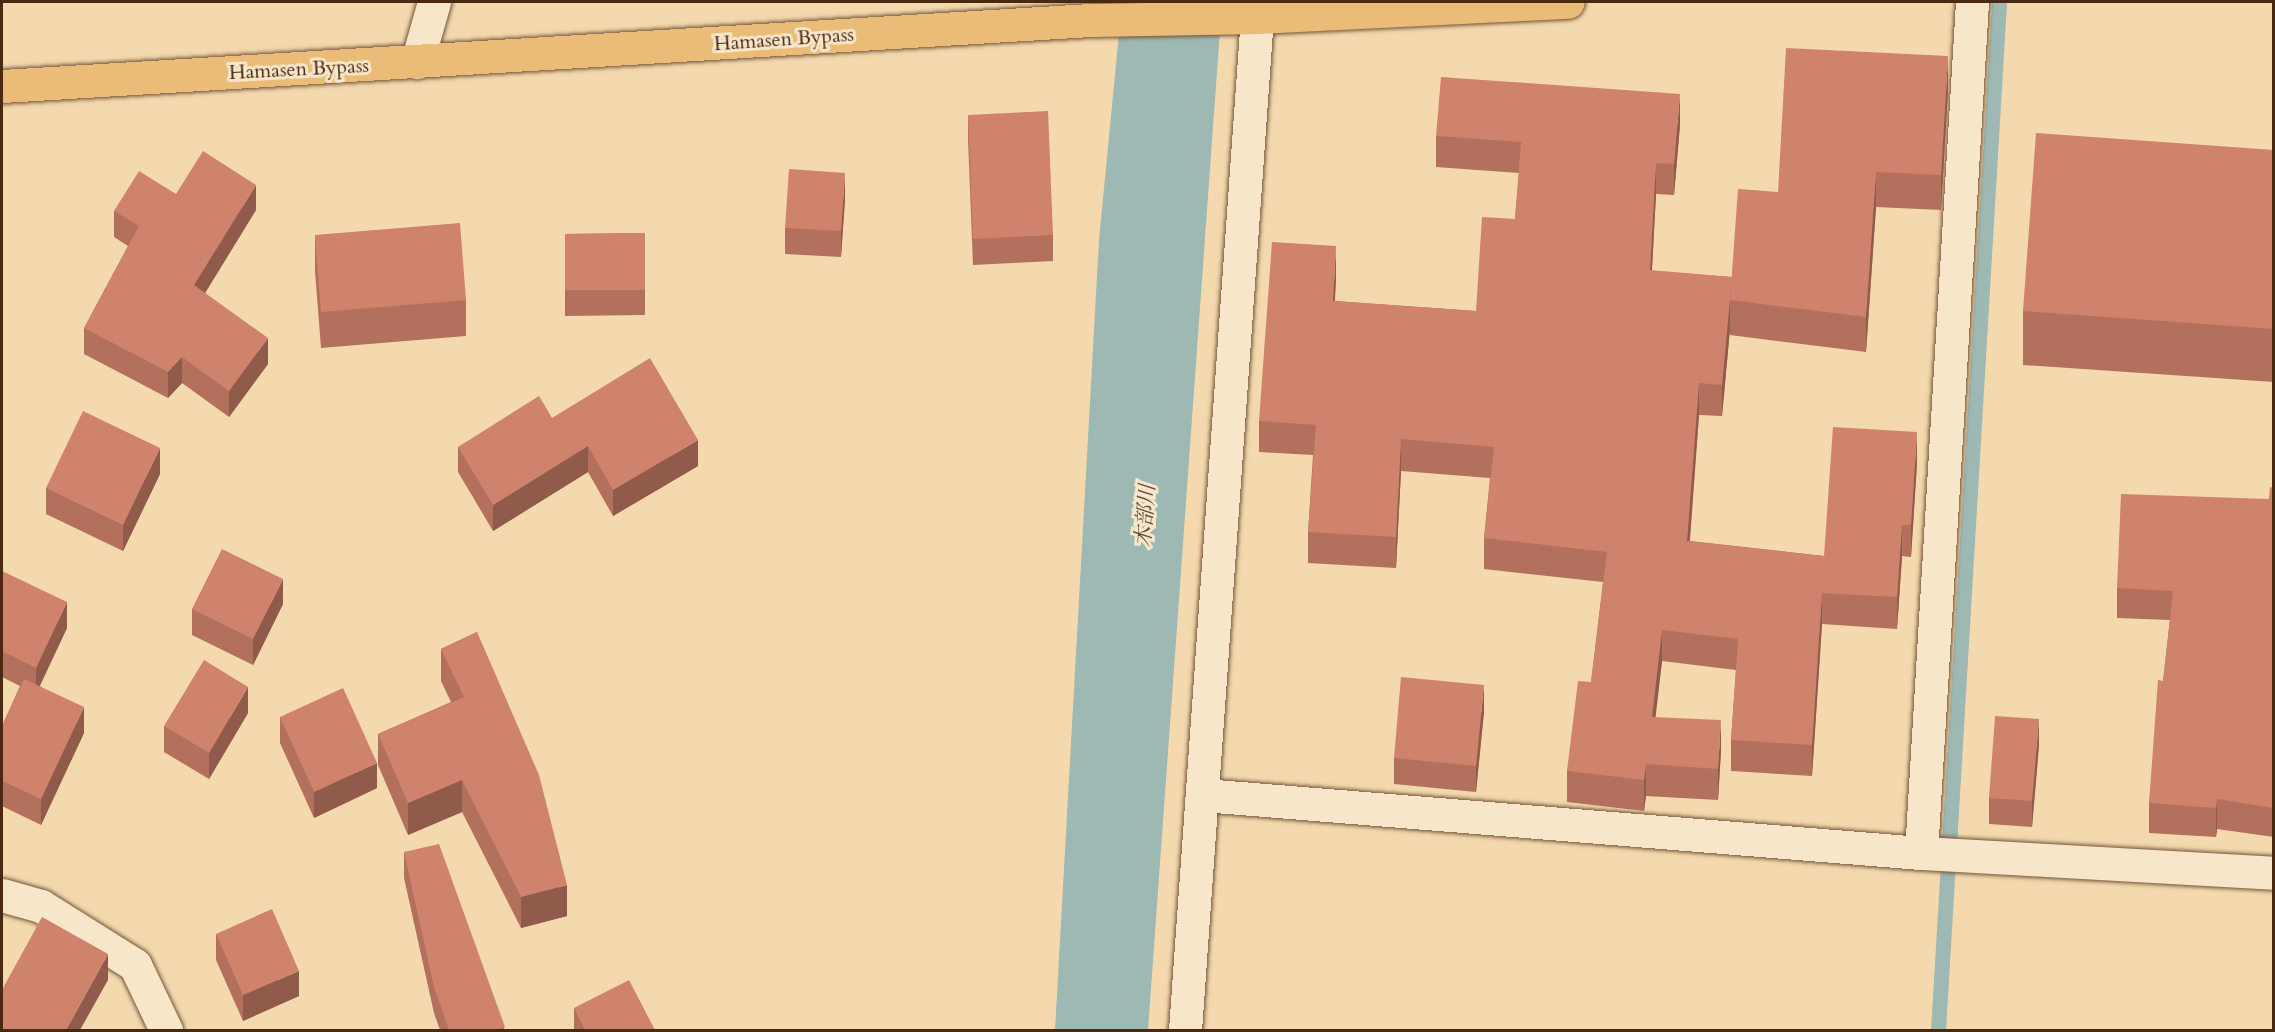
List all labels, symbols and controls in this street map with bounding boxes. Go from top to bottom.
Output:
street label: Hamasen Bypass [713,22,855,56]
street label: Hamasen Bypass [228,53,370,85]
water label: 木部川 [1131,484,1161,548]

